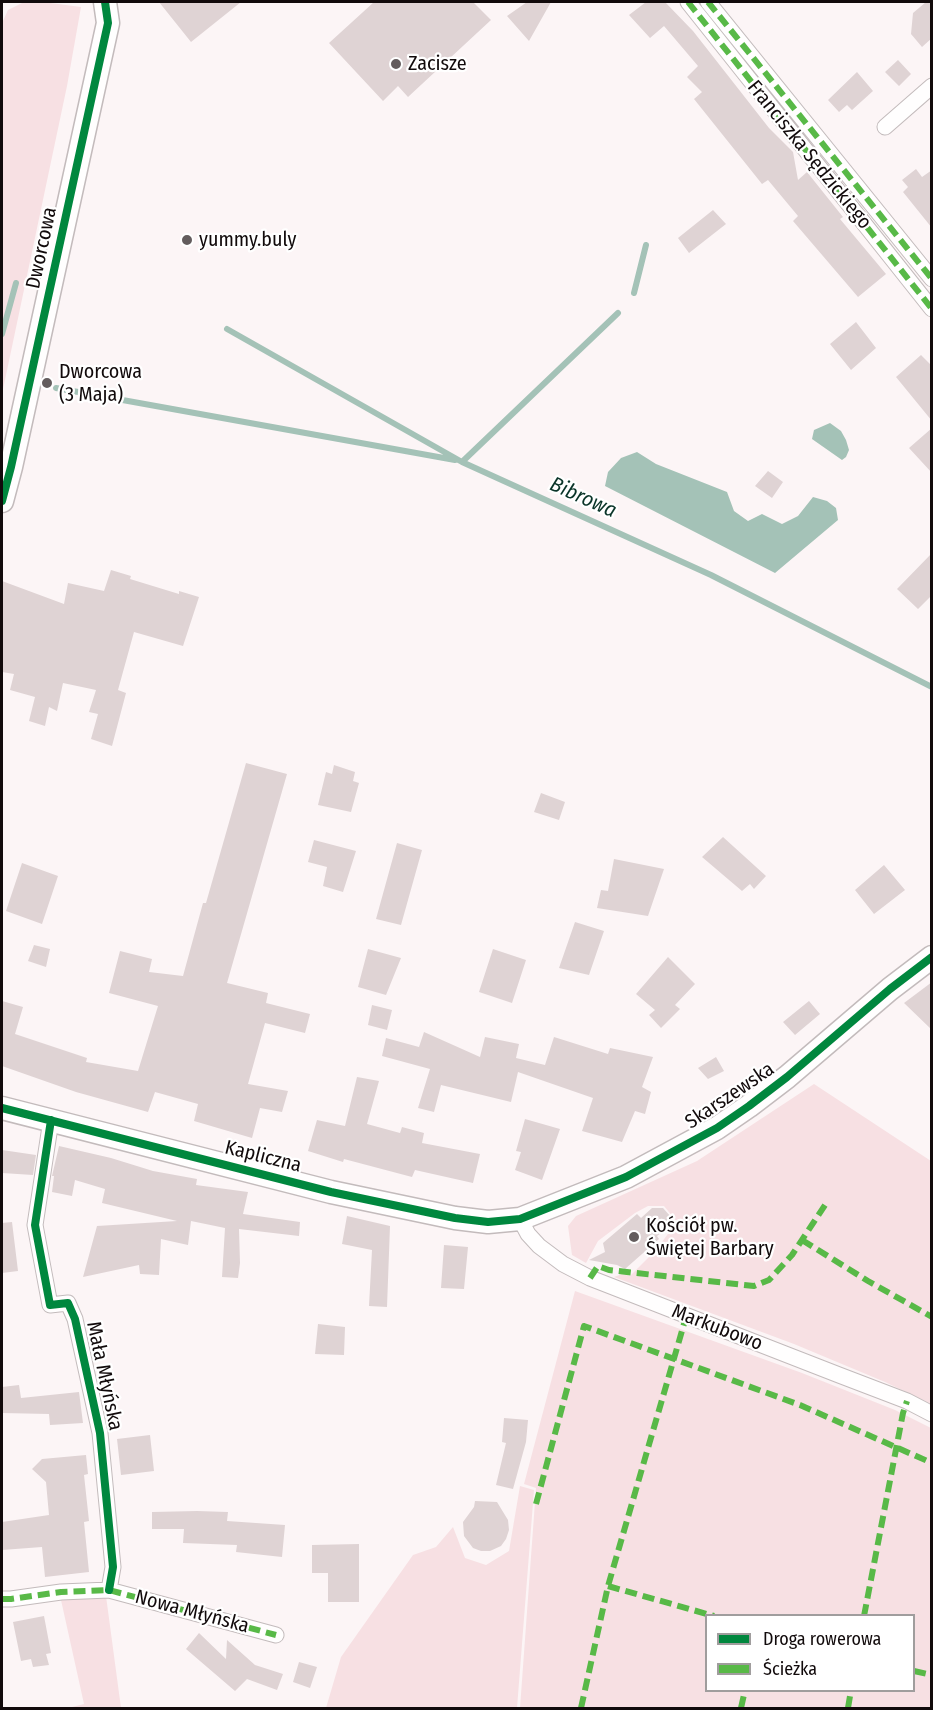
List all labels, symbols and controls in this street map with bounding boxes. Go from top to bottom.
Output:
place label: Zacisze [408,52,467,76]
marker: Zacisze [389,57,403,71]
street label: Franciszka Sędzickiego [742,76,876,234]
street label: Dworcowa [22,205,62,291]
place label: yummy.buly [199,228,296,252]
marker: yummy.buly [180,233,194,247]
place label: Dworcowa (3 Maja) [59,360,142,407]
marker: Dworcowa (3 Maja) [40,376,54,390]
water label: Bibrowa [546,472,620,524]
street label: Skarszewska [681,1058,779,1134]
street label: Kapliczna [222,1136,304,1178]
place label: Kościół pw. Świętej Barbary [646,1214,774,1261]
marker: Kościół pw. Świętej Barbary [627,1230,641,1244]
street label: Markubowo [668,1300,766,1356]
street label: Mała Młyńska [81,1319,127,1433]
street label: Nowa Młyńska [132,1585,252,1639]
legend [705,1614,915,1692]
text: Droga rowerowa [763,1628,881,1650]
text: Ścieżka [763,1658,817,1680]

